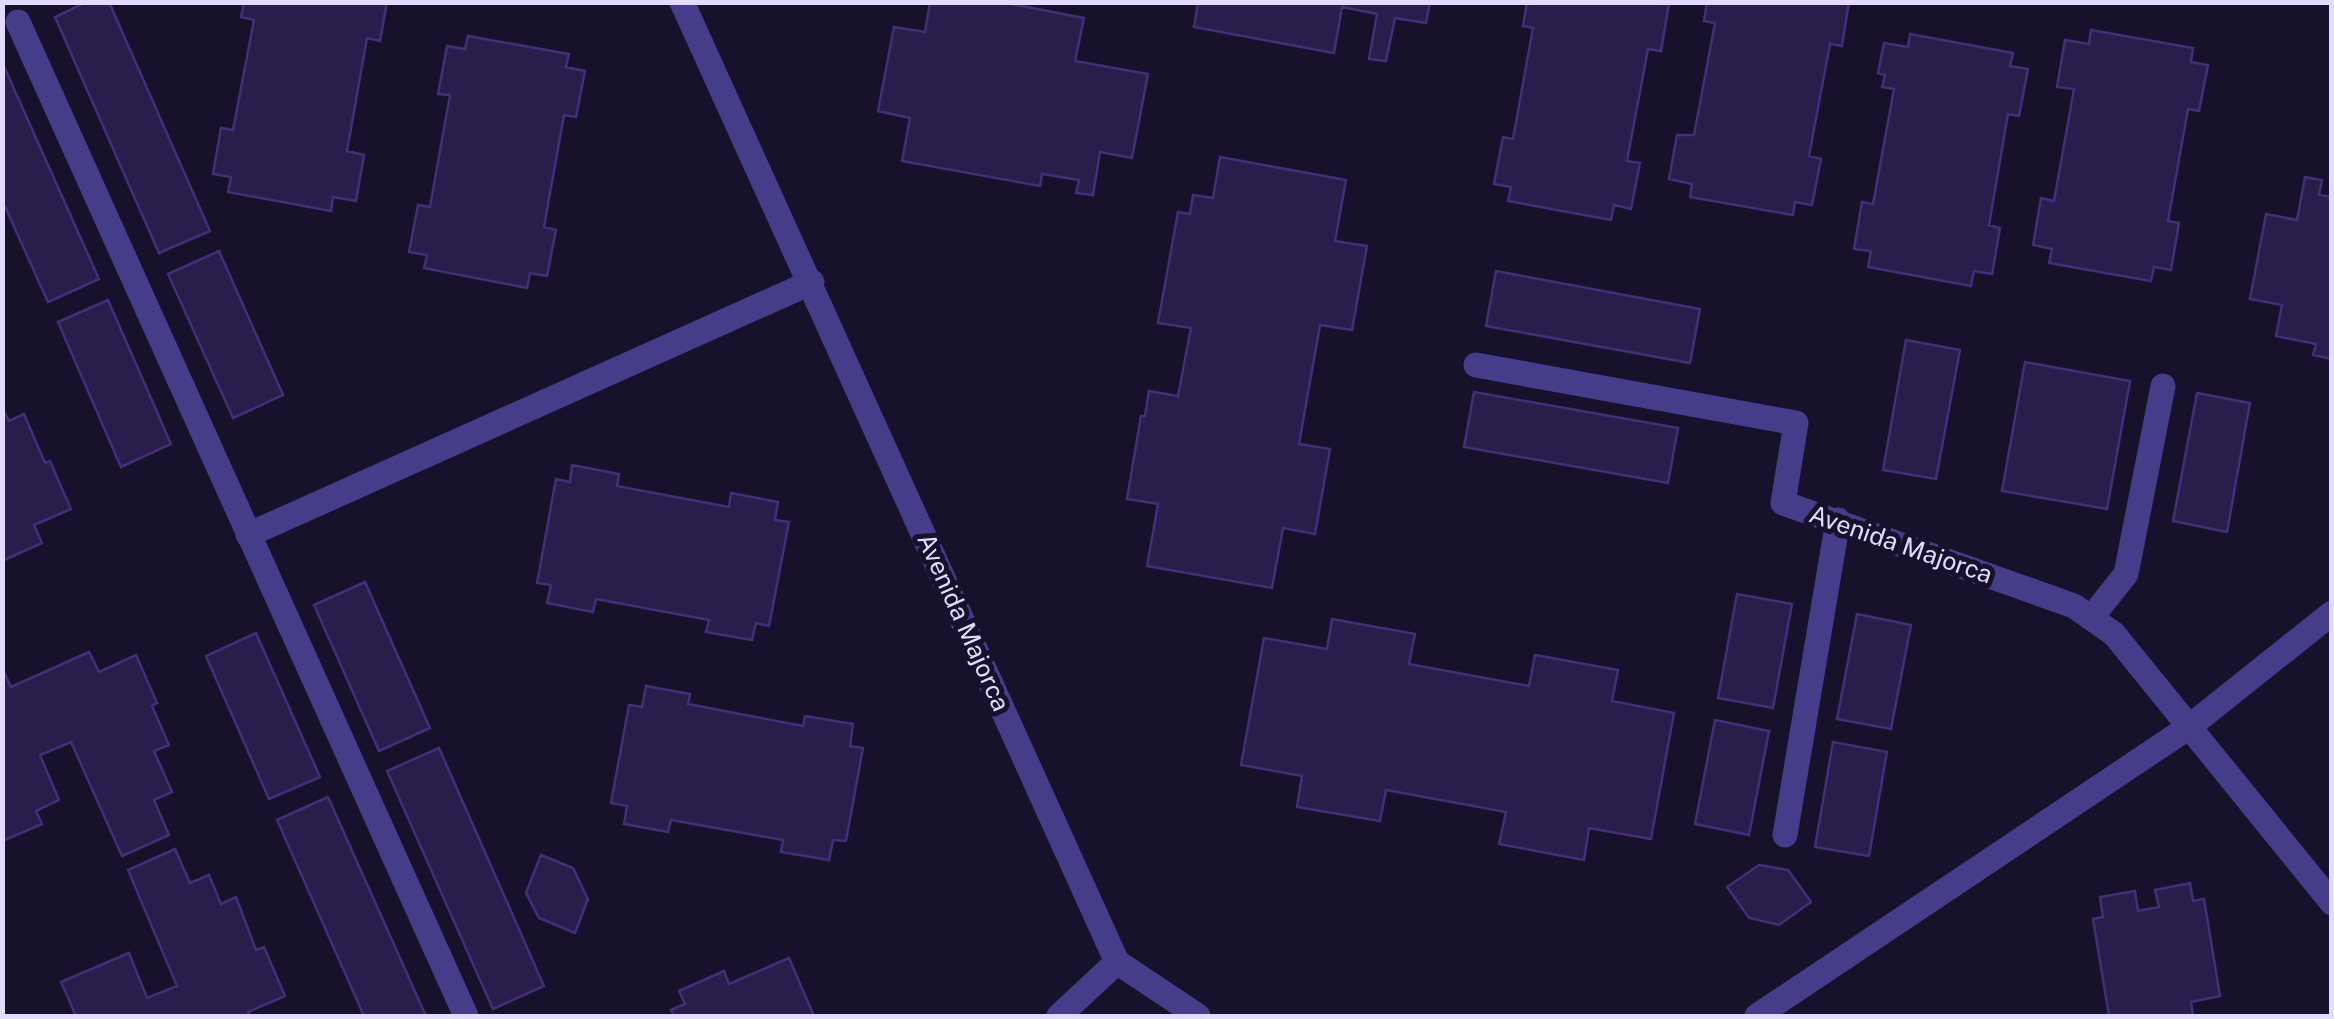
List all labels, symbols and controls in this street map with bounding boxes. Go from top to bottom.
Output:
street label: Avenida Majorca [1806,499,1996,589]
street label: Avenida Majorca [911,528,1017,716]

